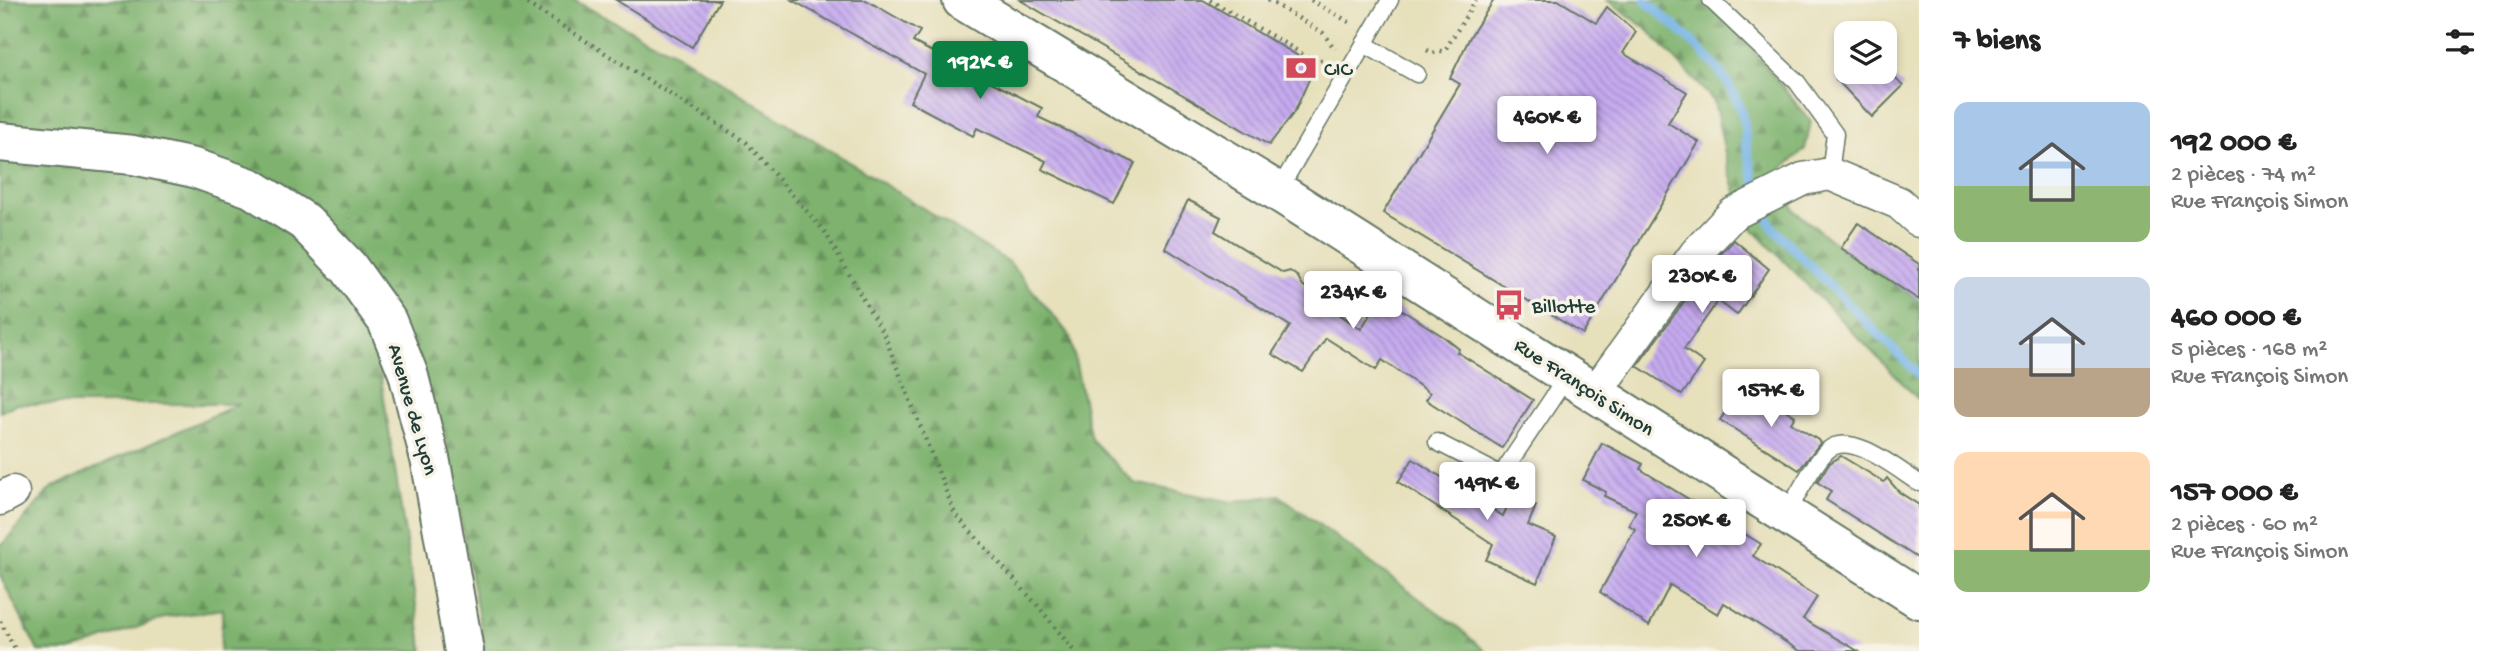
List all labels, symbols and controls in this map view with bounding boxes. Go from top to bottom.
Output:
map controls [1834,21,1897,84]
button: layers [1834,21,1897,84]
icon: filters [2441,23,2479,61]
text: 7 biens [1954,25,2040,60]
pin: 192K € [923,42,1037,101]
text: 192K € [948,50,1012,77]
bank icon: CIC [1284,51,1318,85]
place label: CIC [1324,59,1353,84]
pin: 460K € [1490,96,1604,156]
text: 460K € [1513,105,1581,132]
text: 192 000 € [2171,127,2296,162]
icon: home [2010,130,2094,214]
text: 2 pièces · 74 m² [2171,162,2316,189]
text: Rue François Simon [2171,189,2348,216]
pin: 230K € [1645,256,1759,315]
text: 230K € [1668,264,1736,291]
pin: 234K € [1296,272,1410,331]
text: 234K € [1320,280,1386,307]
bus stop icon: Billotte [1492,288,1526,322]
place label: Billotte [1531,296,1597,321]
text: 460 000 € [2171,302,2301,337]
icon: home [2010,305,2094,389]
street label: Rue François Simon [1508,334,1658,444]
text: 5 pièces · 168 m² [2171,337,2327,364]
street label: Avenue de Lyon [380,342,441,478]
text: Rue François Simon [2171,364,2348,391]
pin: 157K € [1714,370,1828,429]
text: 157K € [1738,378,1804,405]
pin: 149K € [1430,462,1544,522]
text: 149K € [1455,471,1519,498]
text: 157 000 € [2171,477,2298,512]
icon: home [2010,480,2094,564]
pin: 250K € [1639,500,1753,559]
text: 250K € [1662,508,1730,535]
text: 2 pièces · 60 m² [2171,512,2318,539]
text: Rue François Simon [2171,539,2348,566]

